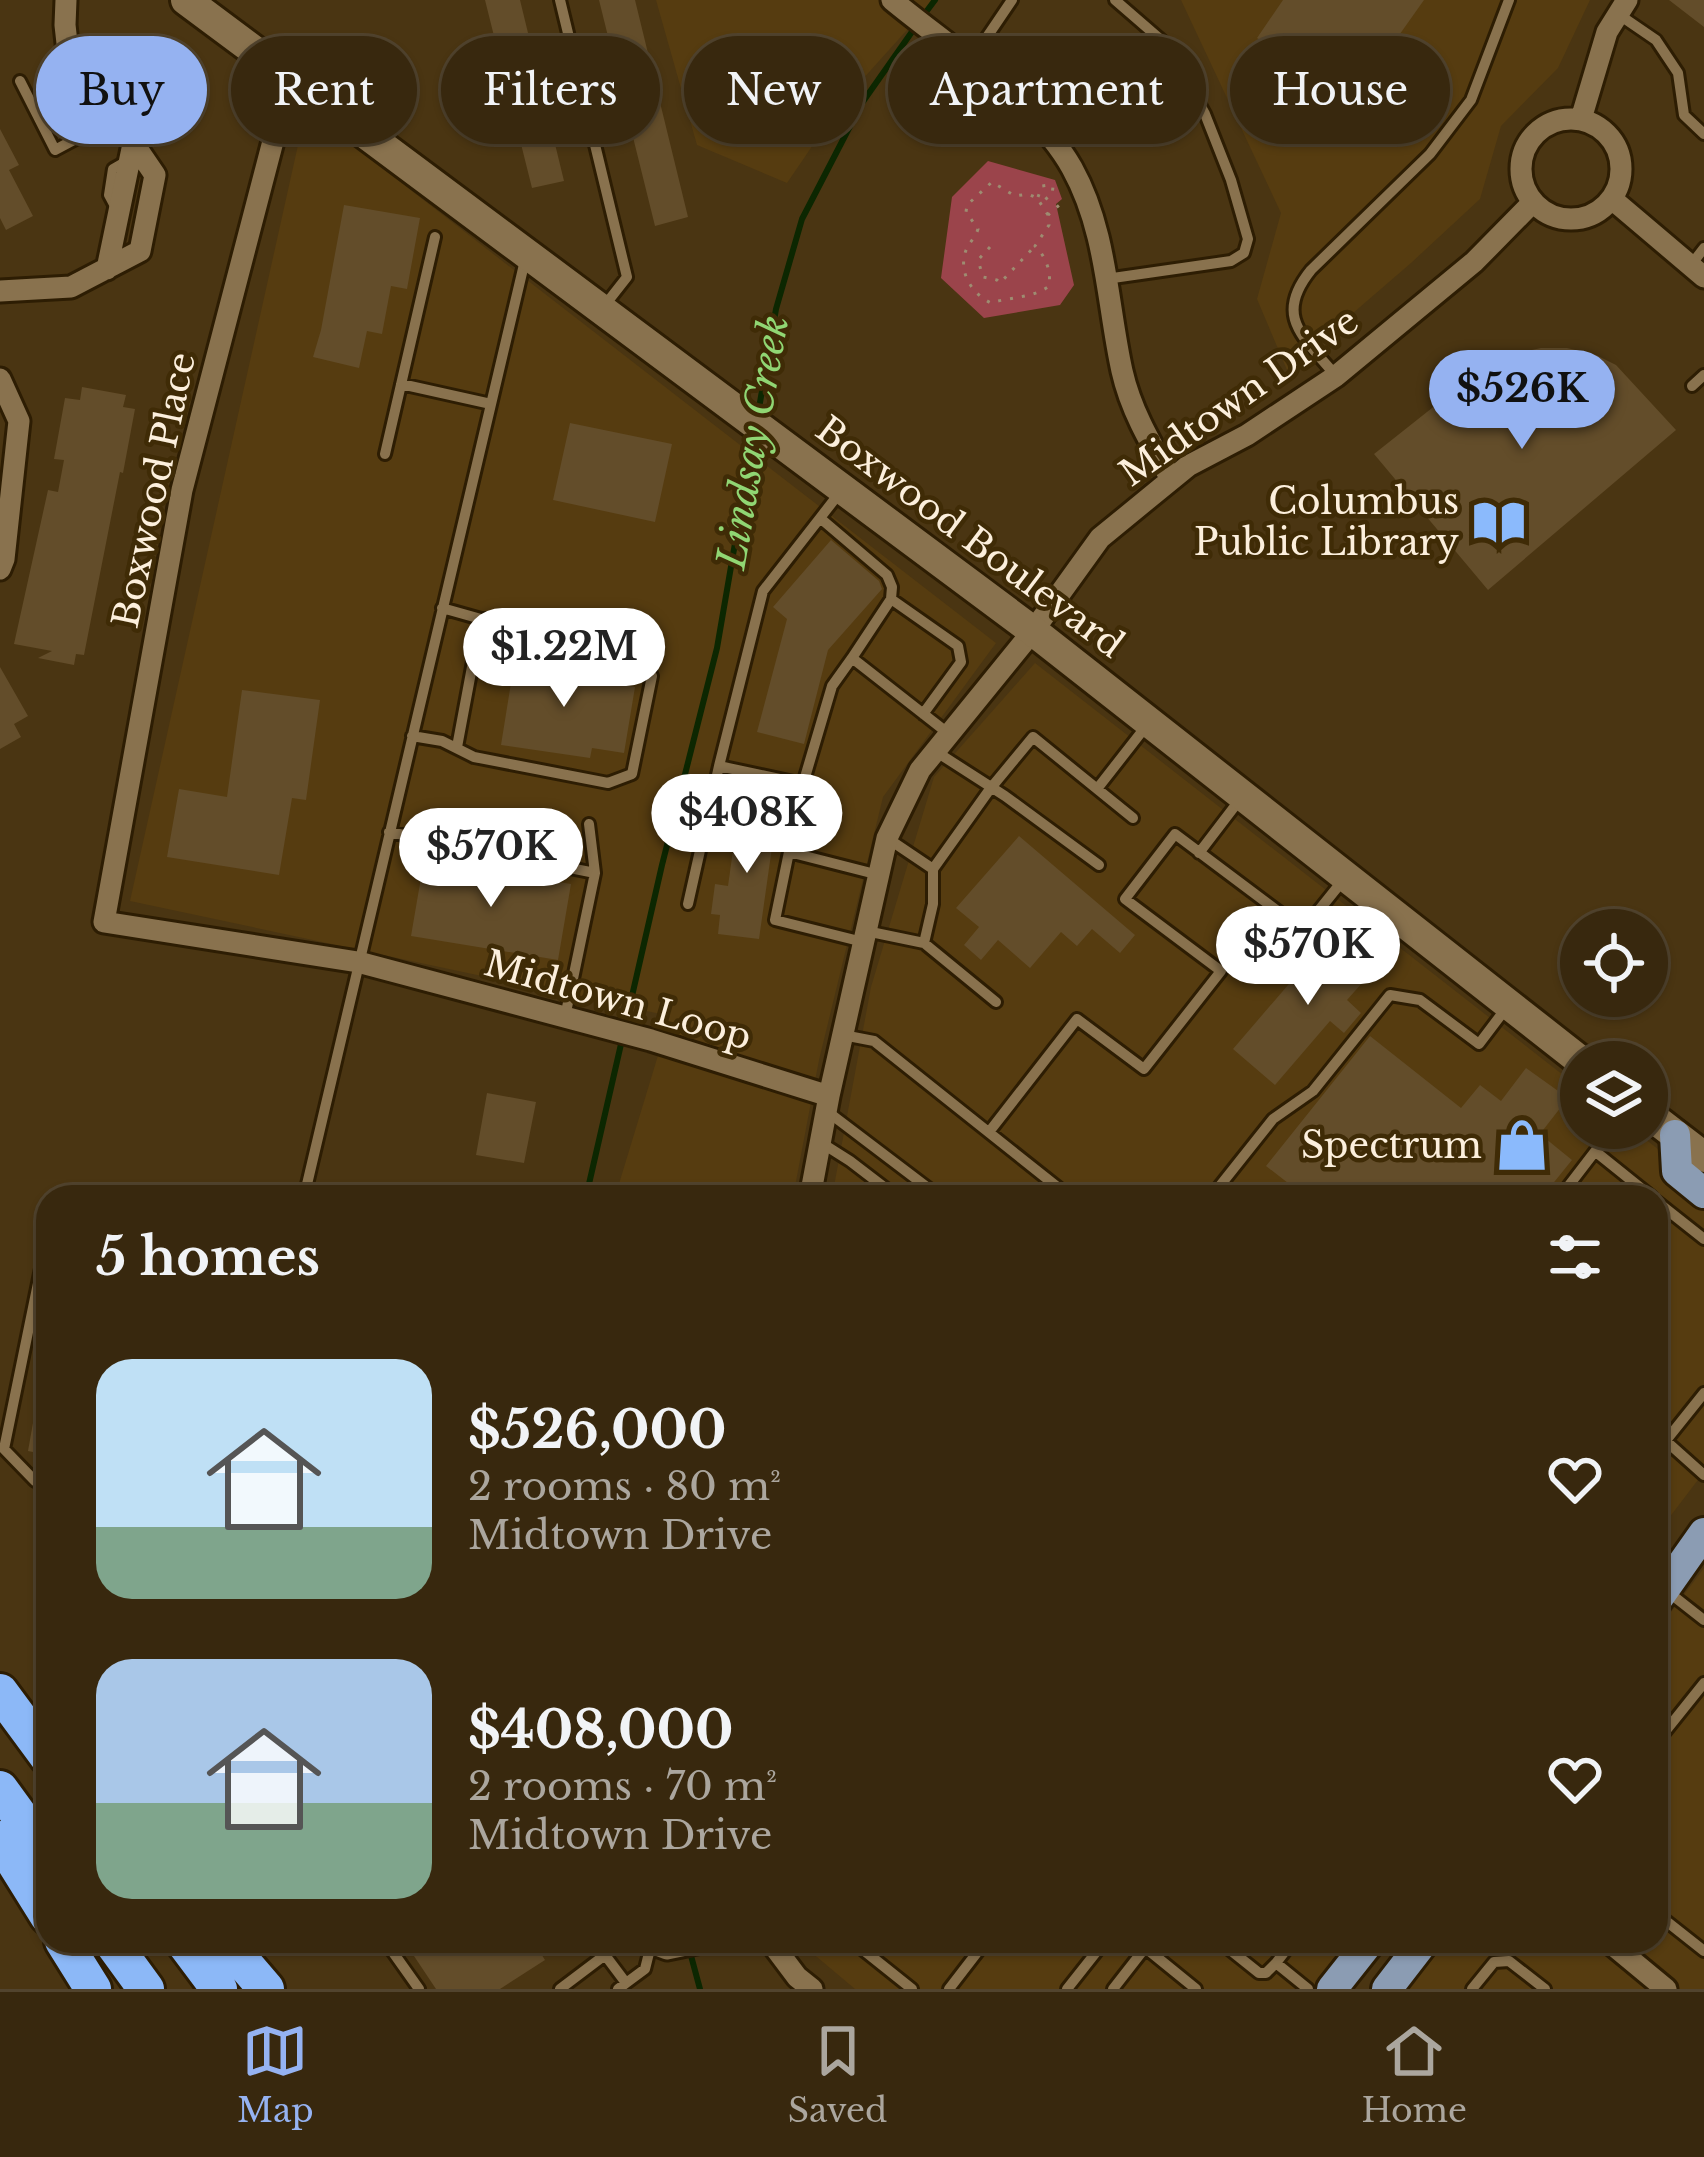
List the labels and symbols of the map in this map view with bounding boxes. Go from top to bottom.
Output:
street label: Midtown Drive [1111,298,1367,496]
water label: Lindsay Creek [706,311,799,574]
street label: Boxwood Place [103,348,205,632]
pin: $526K [1438,350,1606,452]
street label: Boxwood Boulevard [807,407,1133,667]
place label: Columbus Public Library [1194,479,1459,565]
library icon: Columbus Public Library [1470,493,1528,551]
pin: $1.22M [466,608,662,710]
pin: $408K [663,774,831,876]
pin: $570K [407,808,575,910]
pin: $570K [1224,906,1392,1008]
street label: Midtown Loop [479,940,757,1060]
shop icon: Spectrum [1493,1116,1551,1174]
place label: Spectrum [1301,1123,1482,1168]

